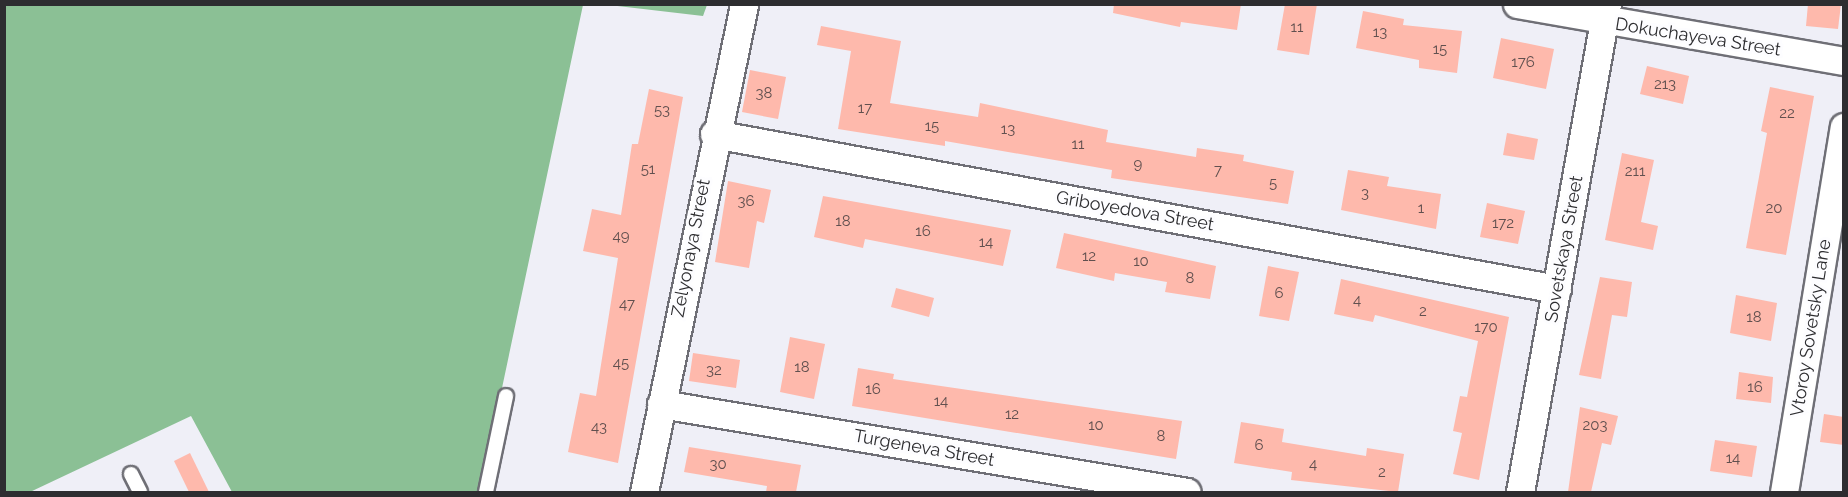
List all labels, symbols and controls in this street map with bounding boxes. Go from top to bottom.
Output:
street label: Dokuchayeva Street [1614,13,1782,61]
house number: 11 [1291,19,1303,37]
house number: 13 [1373,24,1387,42]
house number: 15 [1433,41,1447,59]
house number: 176 [1511,54,1535,72]
house number: 213 [1654,76,1676,94]
house number: 38 [756,85,772,103]
house number: 17 [858,100,872,118]
house number: 53 [654,102,670,120]
house number: 22 [1779,105,1795,123]
house number: 15 [925,118,939,136]
house number: 13 [1001,121,1015,139]
house number: 11 [1072,136,1084,154]
house number: 9 [1134,156,1142,174]
house number: 51 [641,161,655,179]
house number: 7 [1214,162,1222,180]
house number: 211 [1625,163,1645,181]
street label: Sovetskaya Street [1540,174,1588,324]
house number: 5 [1269,175,1277,193]
street label: Zelyonaya Street [667,177,715,319]
house number: 3 [1361,185,1369,203]
street label: Griboyedova Street [1054,186,1216,236]
house number: 36 [737,193,755,211]
house number: 1 [1418,200,1424,218]
house number: 20 [1766,200,1782,218]
house number: 18 [835,213,851,231]
house number: 172 [1492,215,1514,233]
house number: 16 [915,223,931,241]
house number: 49 [613,228,629,246]
house number: 14 [979,234,993,252]
street label: Vtoroy Sovetsky Lane [1786,237,1836,419]
house number: 12 [1082,248,1096,266]
house number: 10 [1133,253,1149,271]
house number: 8 [1186,270,1194,288]
house number: 6 [1274,285,1284,303]
house number: 4 [1353,292,1361,310]
house number: 47 [619,296,635,314]
house number: 2 [1419,303,1427,321]
house number: 18 [1746,309,1762,327]
house number: 170 [1474,319,1498,337]
house number: 45 [613,355,629,373]
house number: 18 [794,359,810,377]
house number: 32 [706,362,722,380]
house number: 16 [1747,379,1763,397]
house number: 16 [865,381,881,399]
house number: 14 [934,393,948,411]
house number: 12 [1005,406,1019,424]
house number: 10 [1088,417,1104,435]
house number: 203 [1582,417,1608,435]
house number: 43 [591,419,607,437]
street label: Turgeneva Street [852,425,996,471]
house number: 8 [1157,428,1165,446]
house number: 6 [1254,437,1264,455]
house number: 14 [1726,450,1740,468]
house number: 30 [709,456,727,474]
house number: 4 [1309,456,1317,474]
house number: 2 [1378,464,1386,482]

